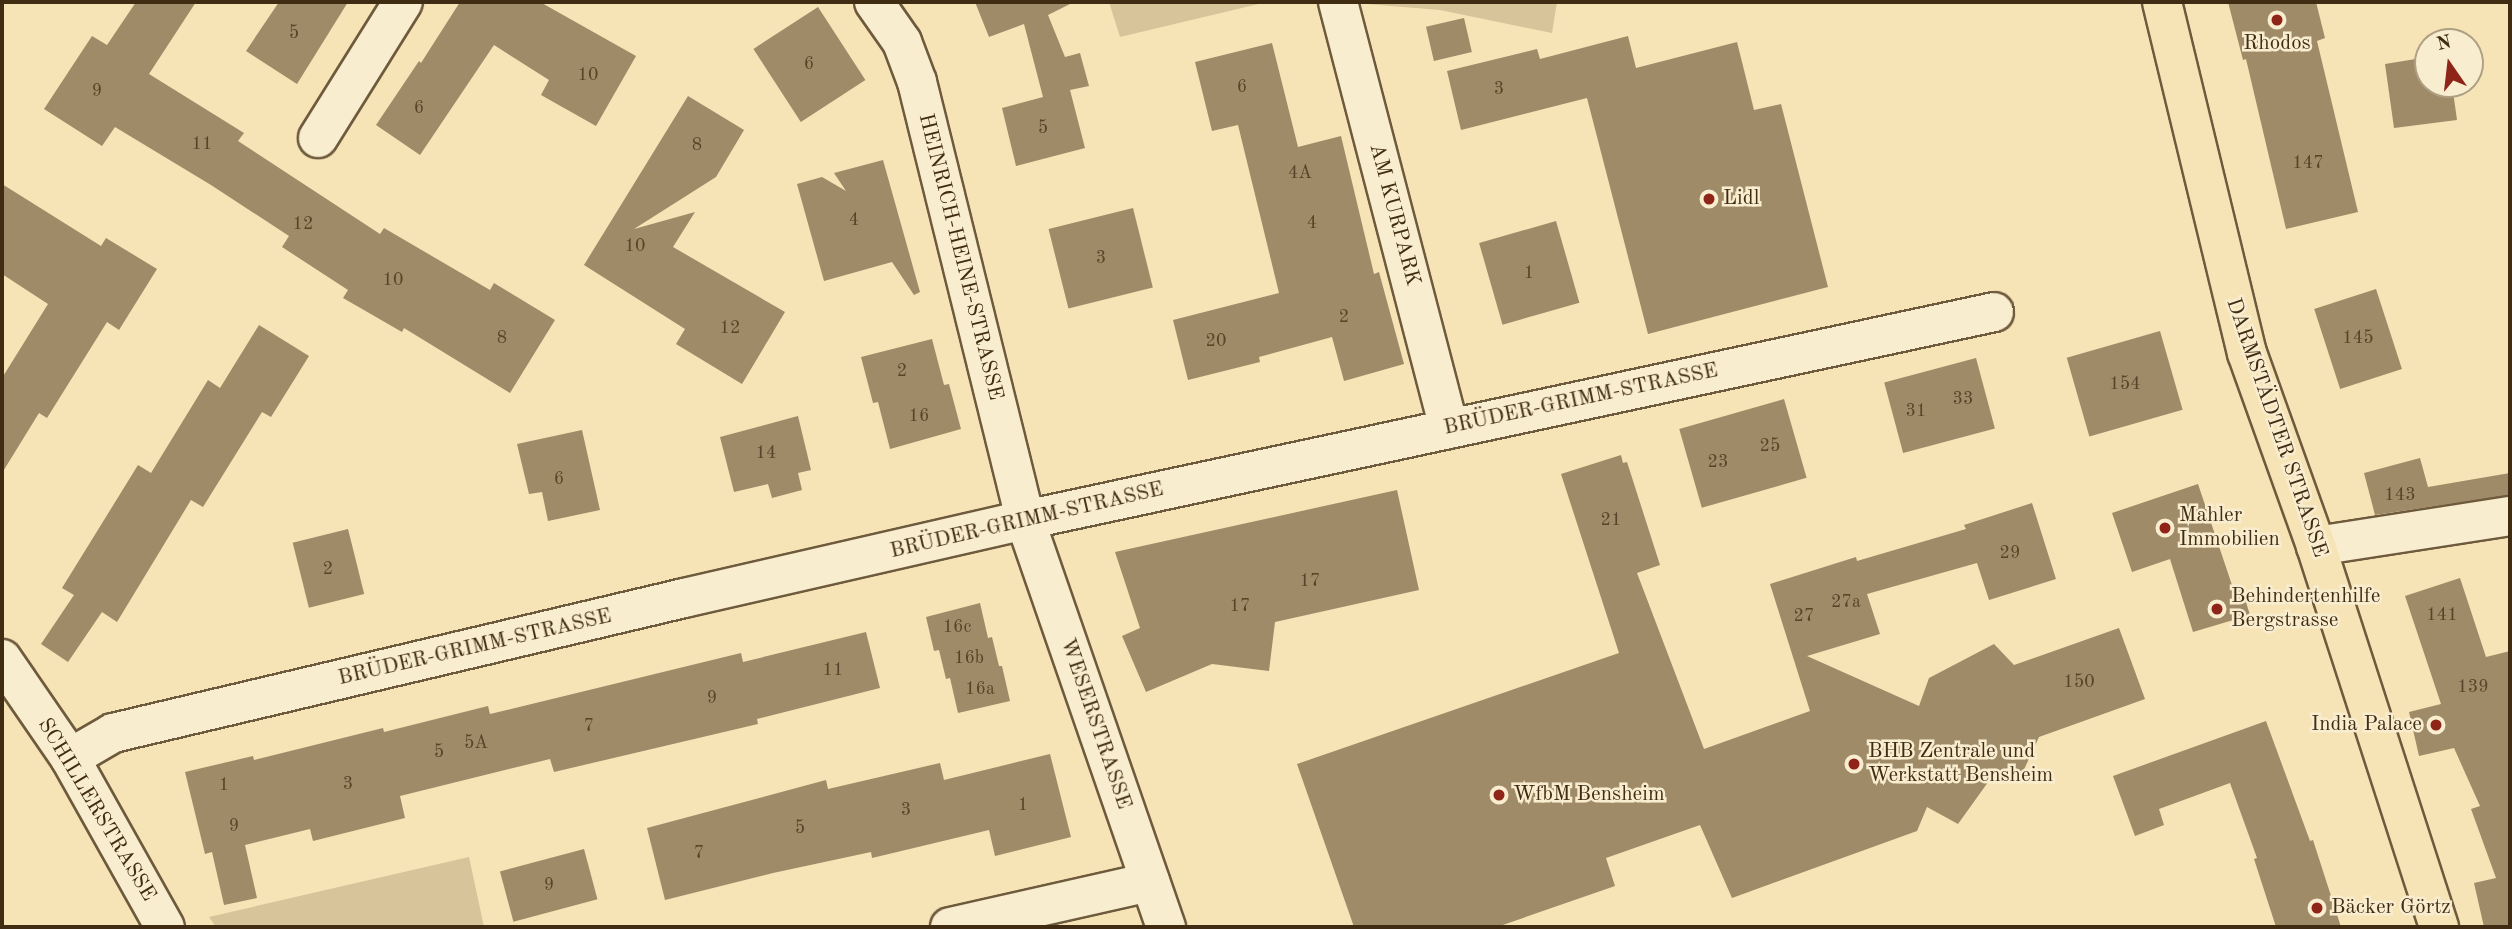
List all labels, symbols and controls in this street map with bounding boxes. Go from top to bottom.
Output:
marker: Rhodos [2269,12,2285,28]
house number: 5 [289,22,299,44]
north arrow [2414,28,2484,98]
place label: Rhodos [2243,31,2311,57]
text: N [2435,33,2454,55]
house number: 6 [804,53,814,75]
house number: 10 [578,64,598,86]
house number: 6 [1237,76,1247,98]
house number: 3 [1494,78,1504,100]
house number: 9 [92,80,102,102]
house number: 6 [414,97,424,119]
street label: HEINRICH-HEINE-STRASSE [912,111,1008,403]
house number: 5 [1038,117,1048,139]
house number: 11 [192,133,212,155]
house number: 8 [692,134,702,156]
street label: AM KURPARK [1363,141,1425,289]
house number: 147 [2292,152,2324,174]
house number: 4A [1288,162,1312,184]
place label: Lidl [1723,186,1759,212]
marker: Lidl [1701,191,1717,207]
house number: 4 [849,209,859,231]
house number: 4 [1307,212,1317,234]
house number: 12 [293,213,313,235]
house number: 10 [625,235,645,257]
house number: 3 [1096,247,1106,269]
house number: 1 [1524,262,1534,284]
house number: 10 [383,269,403,291]
street label: DARMSTÄDTER STRASSE [2220,295,2332,561]
house number: 2 [1339,306,1349,328]
house number: 12 [720,317,740,339]
house number: 8 [497,327,507,349]
house number: 145 [2342,327,2374,349]
house number: 20 [1206,330,1226,352]
street label: BRÜDER-GRIMM-STRASSE [1442,359,1720,441]
house number: 2 [897,360,907,382]
house number: 154 [2109,373,2141,395]
house number: 33 [1953,388,1973,410]
house number: 31 [1906,400,1926,422]
house number: 16 [909,405,929,427]
house number: 25 [1760,435,1780,457]
house number: 14 [756,442,776,464]
house number: 23 [1708,451,1728,473]
house number: 6 [554,468,564,490]
street label: BRÜDER-GRIMM-STRASSE [888,477,1166,565]
house number: 143 [2384,484,2416,506]
place label: Mahler Immobilien [2179,503,2280,553]
house number: 21 [1601,509,1621,531]
marker: Mahler Immobilien [2157,520,2173,536]
house number: 29 [2000,542,2020,564]
house number: 2 [323,558,333,580]
house number: 17 [1300,570,1320,592]
place label: Behindertenhilfe Bergstrasse [2231,584,2381,634]
house number: 27a [1831,591,1861,613]
house number: 17 [1230,595,1250,617]
marker: Behindertenhilfe Bergstrasse [2209,601,2225,617]
street label: BRÜDER-GRIMM-STRASSE [336,604,614,692]
house number: 141 [2426,604,2458,626]
house number: 27 [1794,605,1814,627]
house number: 16c [943,616,971,638]
street label: WESERSTRASSE [1054,635,1136,813]
house number: 16b [954,647,984,669]
house number: 11 [823,659,843,681]
house number: 150 [2063,671,2095,693]
house number: 139 [2457,676,2489,698]
house number: 16a [965,678,995,700]
house number: 9 [707,687,717,709]
place label: India Palace [2311,712,2422,738]
street label: SCHILLERSTRASSE [31,714,161,906]
house number: 7 [584,715,594,737]
marker: India Palace [2428,717,2444,733]
house number: 5A [464,732,488,754]
place label: BHB Zentrale und Werkstatt Bensheim [1868,739,2053,789]
house number: 5 [434,741,444,763]
marker: BHB Zentrale und Werkstatt Bensheim [1846,756,1862,772]
house number: 3 [343,773,353,795]
house number: 1 [219,774,229,796]
place label: WfbM Bensheim [1513,782,1665,808]
marker: WfbM Bensheim [1491,787,1507,803]
house number: 1 [1018,794,1028,816]
house number: 3 [901,799,911,821]
house number: 9 [229,815,239,837]
house number: 5 [795,817,805,839]
house number: 7 [694,842,704,864]
house number: 9 [544,874,554,896]
place label: Bäcker Görtz [2331,895,2451,921]
marker: Bäcker Görtz [2309,900,2325,916]

